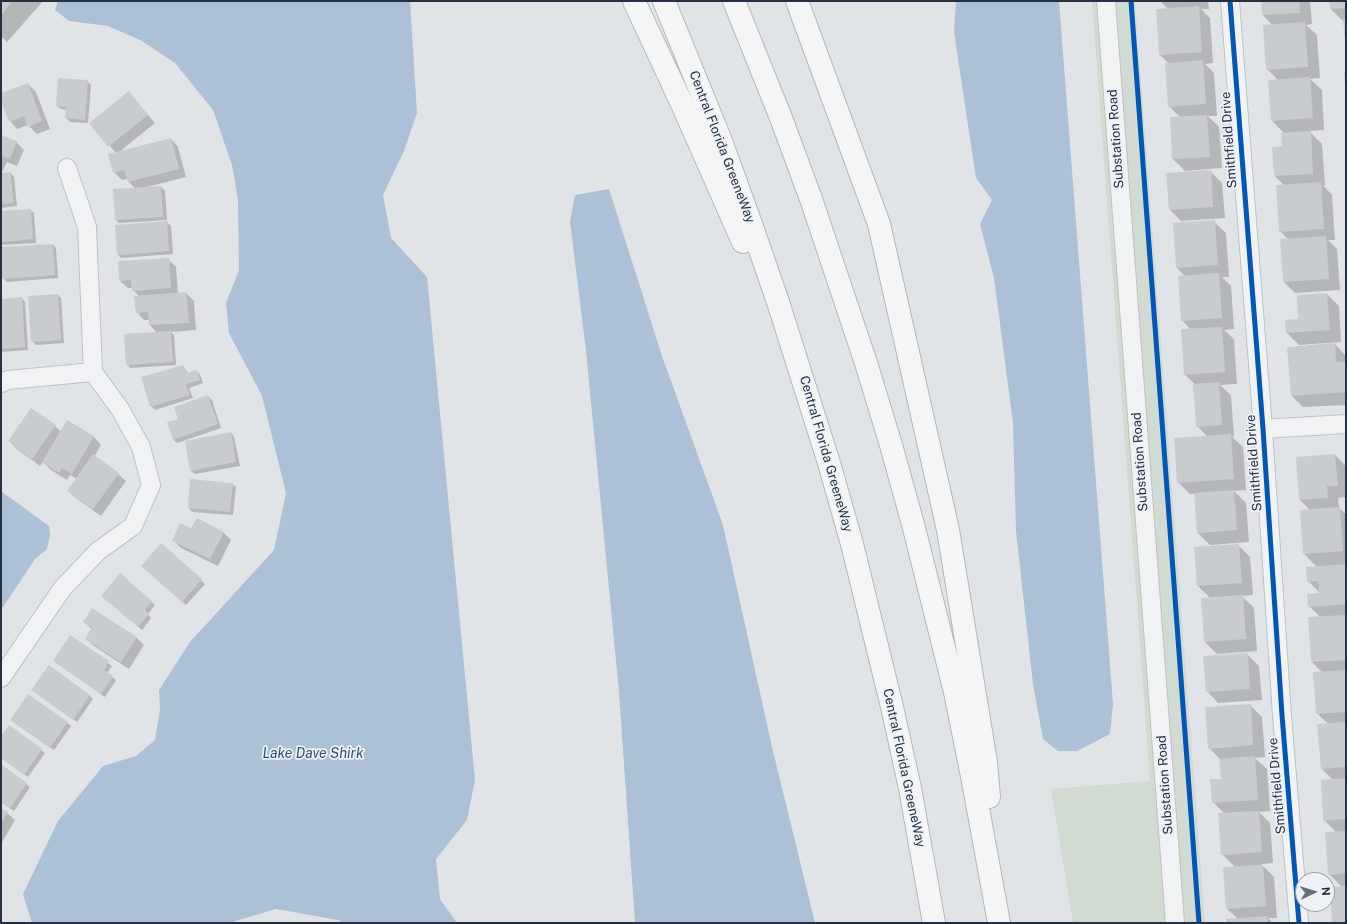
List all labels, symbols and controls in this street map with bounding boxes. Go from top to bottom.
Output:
street label: Central Florida GreeneWay [686,69,758,225]
street label: Substation Road [1105,89,1127,189]
street label: Smithfield Drive [1218,91,1240,189]
street label: Central Florida GreeneWay [796,374,856,534]
street label: Substation Road [1129,412,1151,512]
street label: Smithfield Drive [1243,414,1265,512]
street label: Central Florida GreeneWay [880,687,928,849]
street label: Substation Road [1154,735,1176,835]
street label: Smithfield Drive [1265,737,1289,835]
water label: Lake Dave Shirk [263,746,363,762]
north arrow [1295,872,1335,912]
text: N [1320,887,1332,896]

